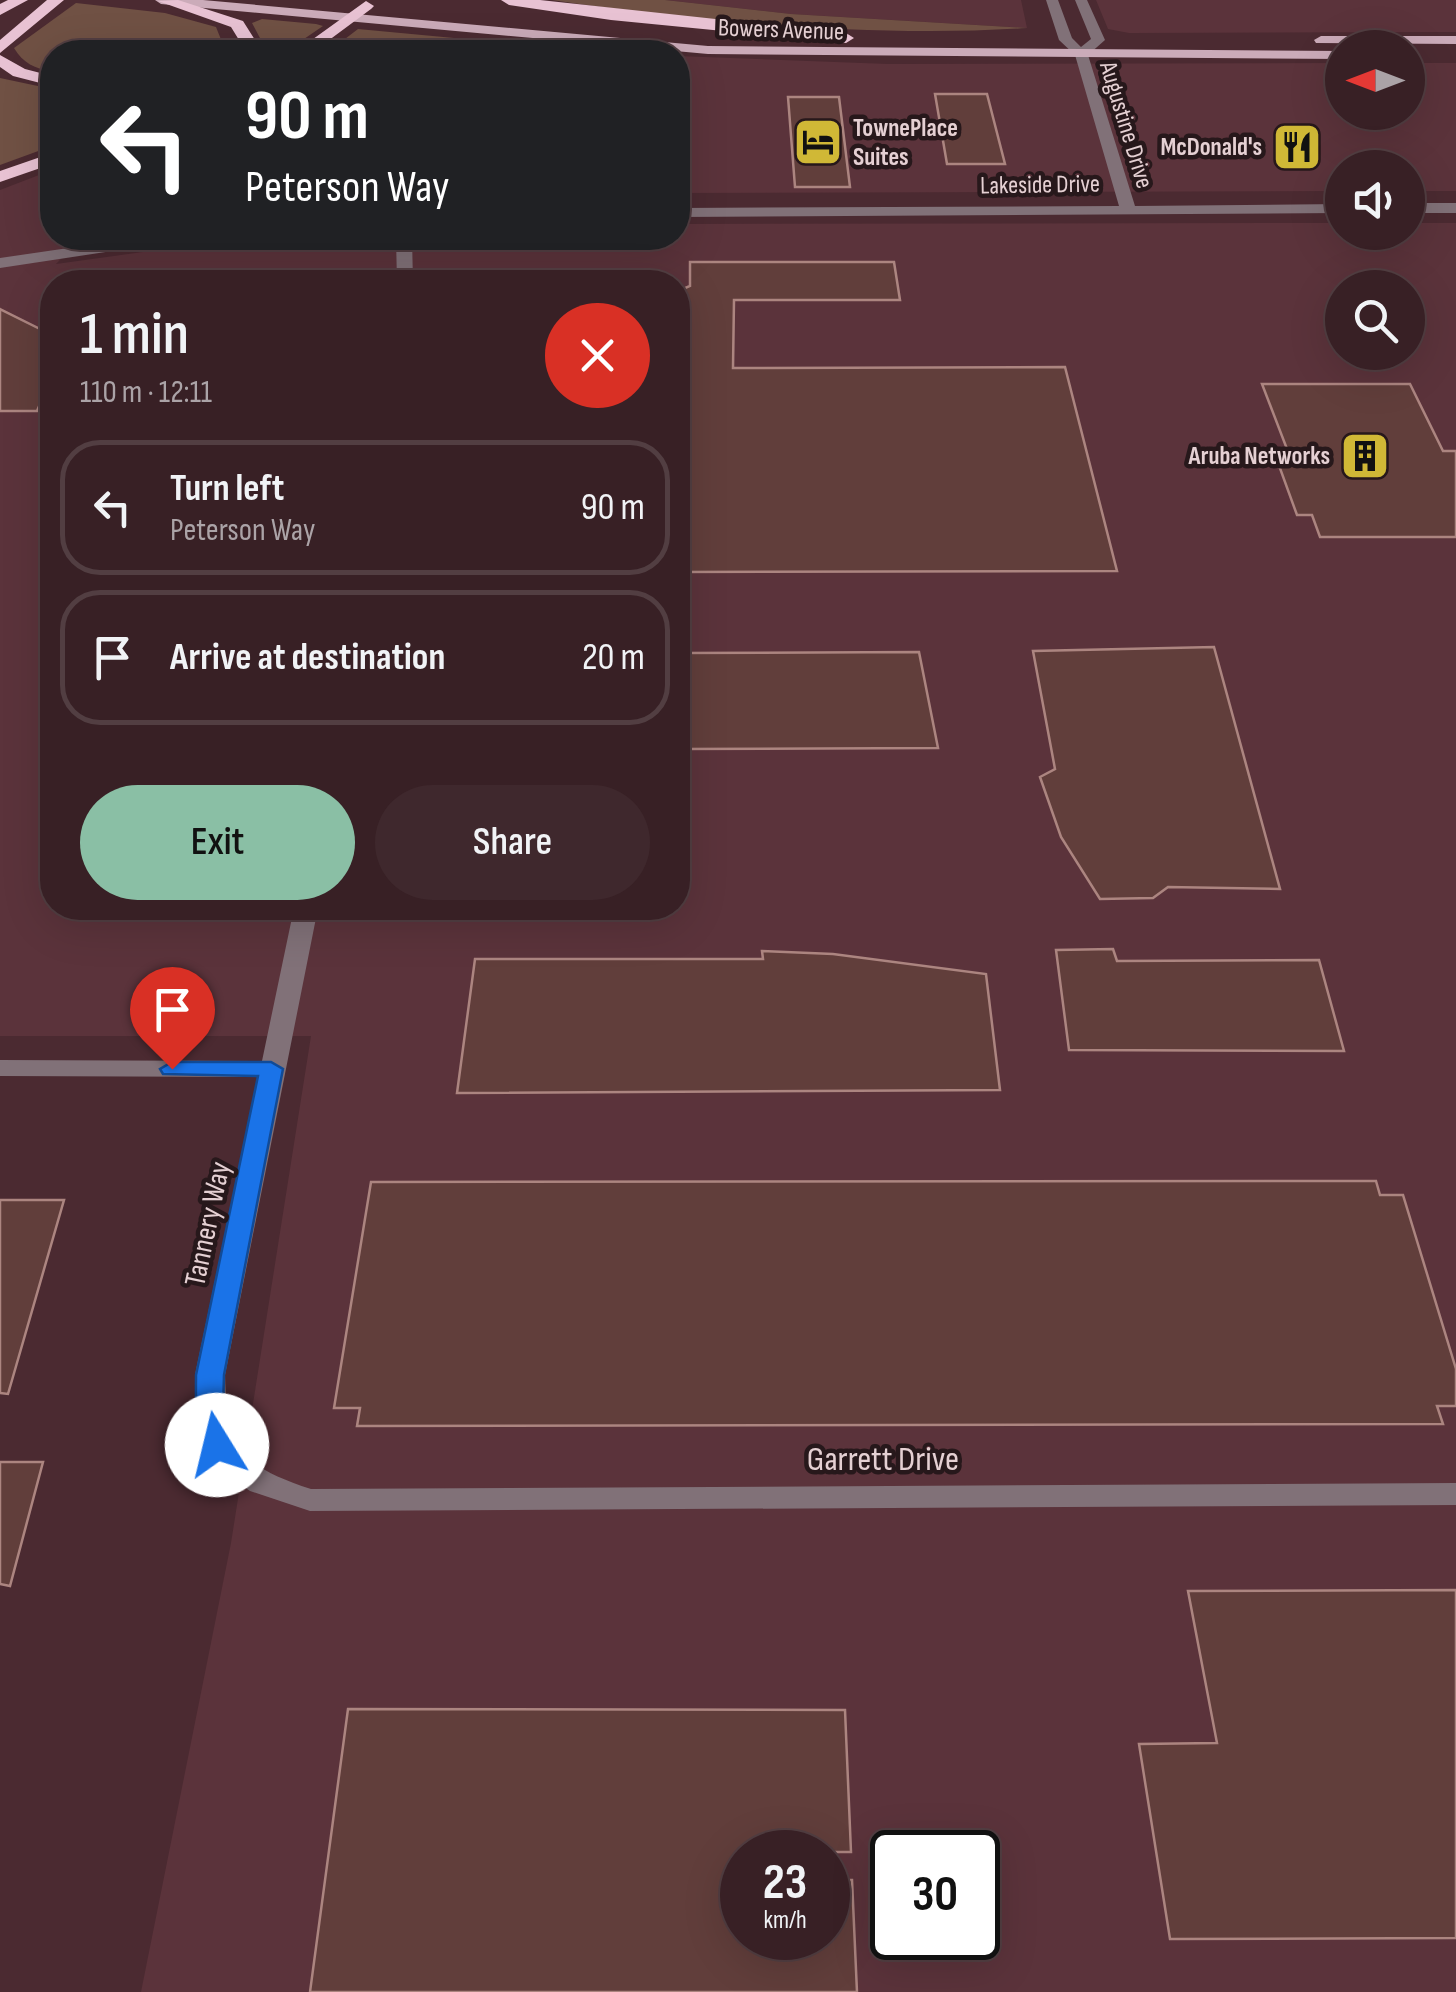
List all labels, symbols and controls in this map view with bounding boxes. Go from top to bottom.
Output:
street label: Bowers Avenue [717,12,845,48]
north arrow [1325,30,1425,130]
map controls [1325,30,1425,370]
street label: Augustine Drive [1092,57,1160,192]
text: 90 m [245,75,369,159]
icon: left [80,80,210,210]
place label: TownePlace Suites [853,113,958,173]
hotel icon: TownePlace Suites [792,116,844,168]
restaurant icon: McDonald's [1271,121,1323,173]
place label: McDonald's [1160,132,1262,163]
button: sound [1325,150,1425,250]
text: Peterson Way [245,160,449,215]
street label: Lakeside Drive [980,168,1100,202]
button: search [1325,270,1425,370]
text: 1 min [80,299,189,371]
button: close [545,303,650,408]
text: 110 m · 12:11 [80,373,212,412]
building icon: Aruba Networks [1339,430,1391,482]
place label: Aruba Networks [1188,441,1330,472]
text: Turn left [170,466,284,511]
icon: left [85,480,140,535]
text: 90 m [581,485,645,530]
text: Peterson Way [170,511,315,550]
icon: arrive [85,630,140,685]
text: Arrive at destination [170,635,445,680]
text: 20 m [582,635,645,680]
button: Exit [80,785,355,900]
button: Share [375,785,650,900]
pin [130,967,215,1070]
icon: arrive [145,982,200,1037]
street label: Tannery Way [177,1158,239,1290]
position arrow [165,1393,269,1497]
street label: Garrett Drive [807,1438,959,1481]
speed limit sign: 30 [870,1830,1000,1960]
text: 23 [763,1853,807,1913]
text: km/h [763,1905,807,1936]

